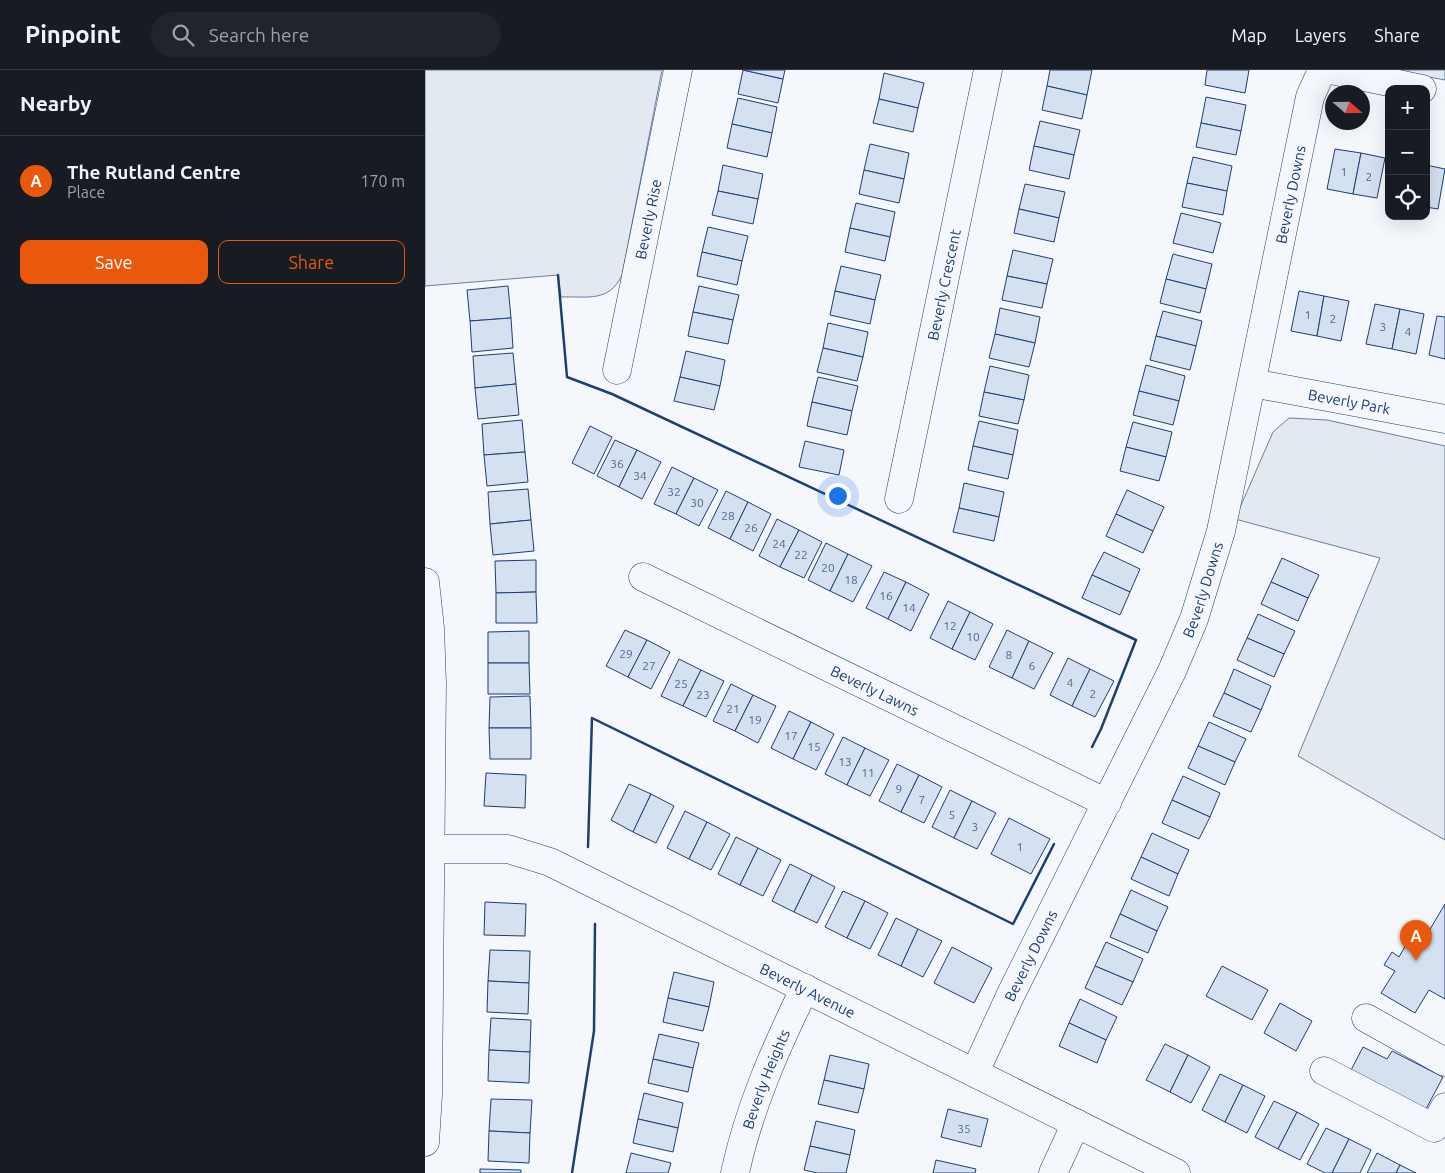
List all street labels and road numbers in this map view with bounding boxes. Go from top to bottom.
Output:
street label: Beverly Downs [1272,144,1308,245]
street label: Beverly Rise [631,177,664,261]
street label: Beverly Crescent [924,227,963,342]
street label: Beverly Park [1307,385,1392,417]
street label: Beverly Downs [1179,539,1226,640]
street label: Beverly Lawns [828,661,922,719]
street label: Beverly Downs [1000,907,1060,1004]
street label: Beverly Avenue [757,959,858,1021]
street label: Beverly Heights [739,1026,793,1131]

